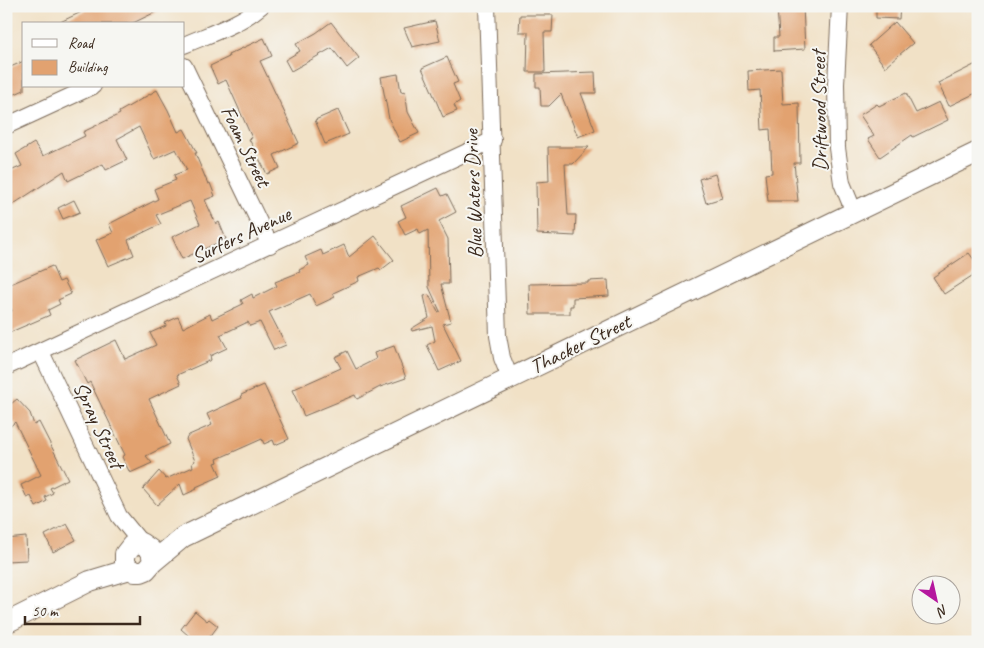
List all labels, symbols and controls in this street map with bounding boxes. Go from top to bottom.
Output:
legend [22,22,185,88]
text: Road [68,34,95,53]
street label: Driftwood Street [805,47,833,172]
text: Building [68,58,108,77]
street label: Foam Street [215,101,278,193]
street label: Blue Waters Drive [458,128,488,259]
street label: Surfers Avenue [187,200,296,269]
street label: Thacker Street [525,308,636,380]
street label: Spray Street [68,378,132,475]
north arrow [912,576,962,626]
scale bar [25,593,140,625]
text: N [933,601,951,621]
text: 50 m [32,602,59,621]

